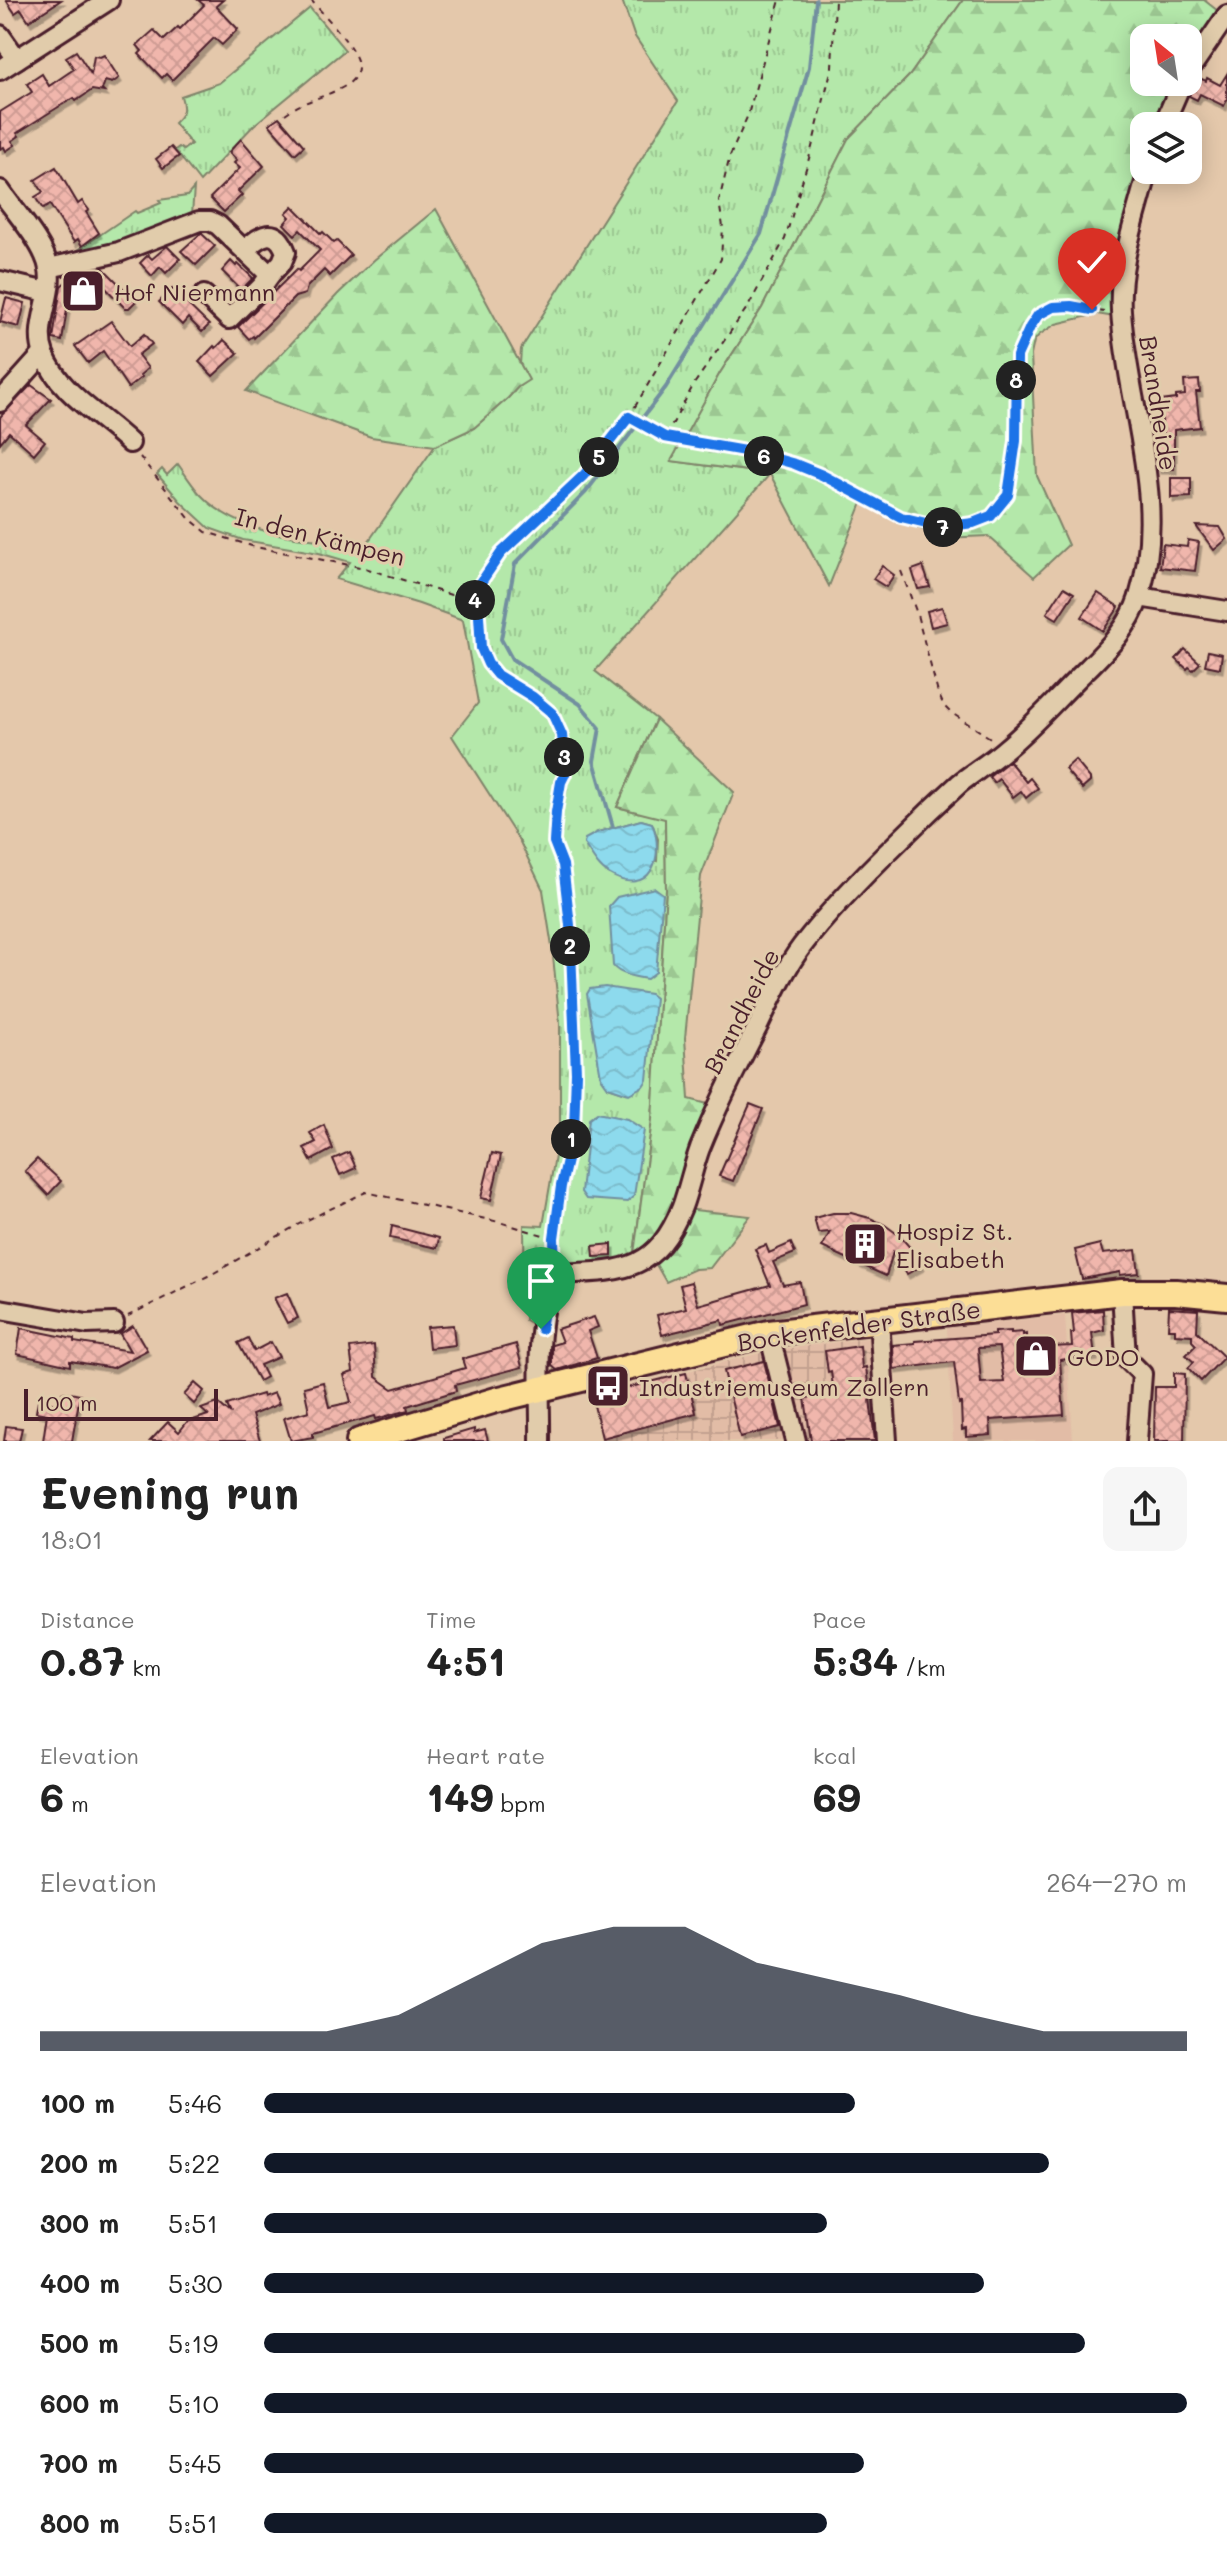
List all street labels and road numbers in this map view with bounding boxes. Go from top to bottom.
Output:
street label: Brandheide [1133,333,1185,473]
street label: In den Kämpen [232,500,408,572]
street label: Brandheide [696,943,786,1079]
street label: Bockenfelder Straße [735,1293,983,1357]

